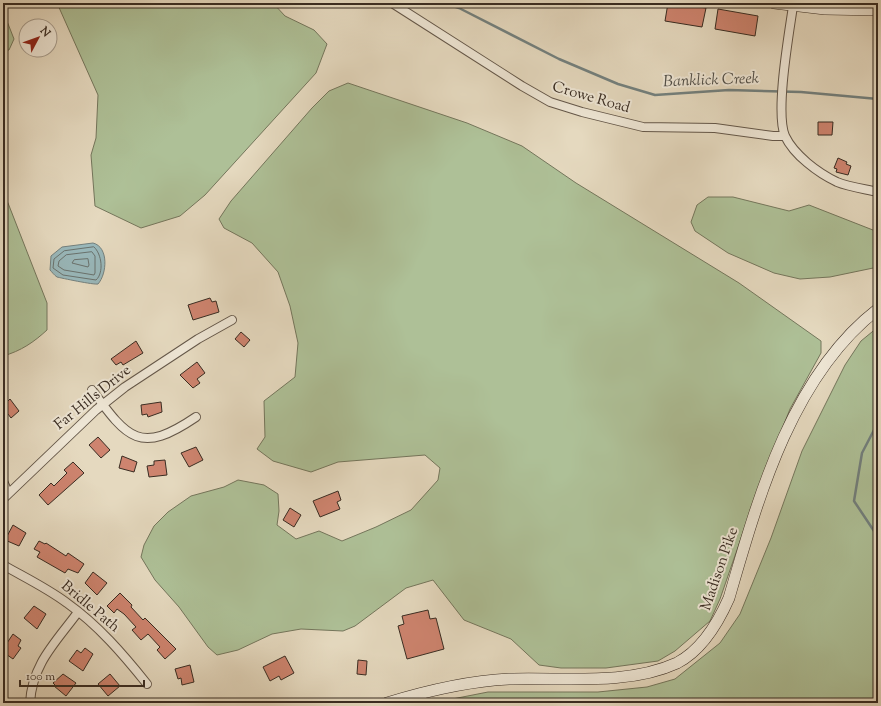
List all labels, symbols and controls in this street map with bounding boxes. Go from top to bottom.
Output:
north arrow [18,18,58,58]
text: N [35,23,54,41]
water label: Banklick Creek [663,68,759,94]
street label: Crowe Road [550,77,633,119]
street label: Far Hills Drive [50,360,136,436]
street label: Madison Pike [696,525,744,613]
street label: Bridle Path [56,576,124,638]
scale bar [20,662,144,688]
text: 100 m [26,668,55,686]

